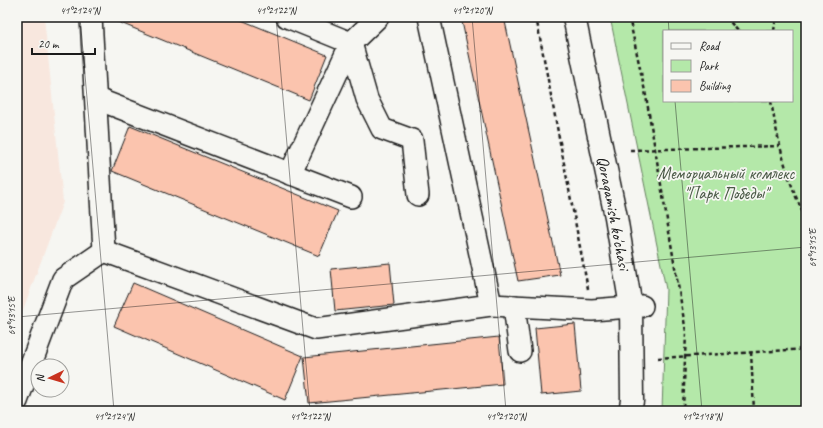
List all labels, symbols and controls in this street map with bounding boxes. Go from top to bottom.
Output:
text: 41°21'24"N [60,4,102,17]
text: 41°21'22"N [256,4,298,17]
text: 41°21'20"N [452,4,494,17]
scale bar [32,30,95,56]
legend [663,30,793,102]
text: 20 m [38,36,60,52]
text: Road [699,38,721,54]
text: Park [699,58,720,74]
text: Building [699,78,731,94]
street label: Qoraqamish ko'chasi [592,154,635,274]
park label: Мемориальный комлекс "Парк Победы" [658,163,795,204]
text: 69°13'15"E [806,227,819,267]
text: 69°13'15"E [5,295,18,335]
north arrow [30,358,70,398]
text: N [33,373,47,383]
text: 41°21'24"N [94,410,136,423]
text: 41°21'22"N [290,410,332,423]
text: 41°21'20"N [486,410,528,423]
text: 41°21'18"N [682,410,724,423]

